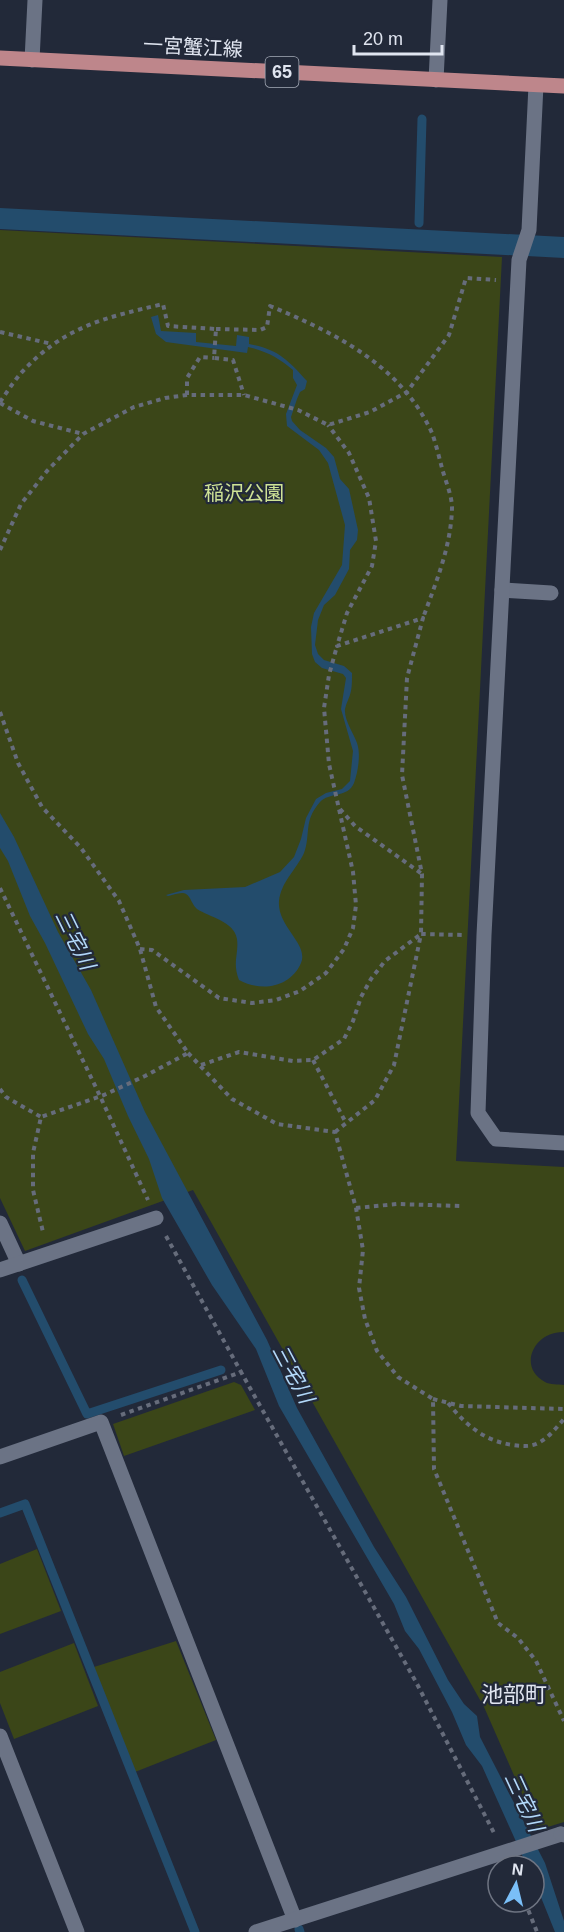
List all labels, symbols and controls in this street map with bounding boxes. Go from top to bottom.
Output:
scale bar [354,18,442,56]
text: 20 m [363,29,403,49]
street label: 一宮蟹江線 [142,33,244,61]
road number: 65 [266,57,298,87]
park label: 稲沢公園 [204,482,284,504]
water label: 三宅川 [51,906,100,975]
water label: 三宅川 [268,1341,319,1409]
district label: 池部町 [481,1682,547,1707]
water label: 三宅川 [501,1768,549,1837]
north arrow [486,1854,546,1914]
text: N [511,1860,525,1879]

